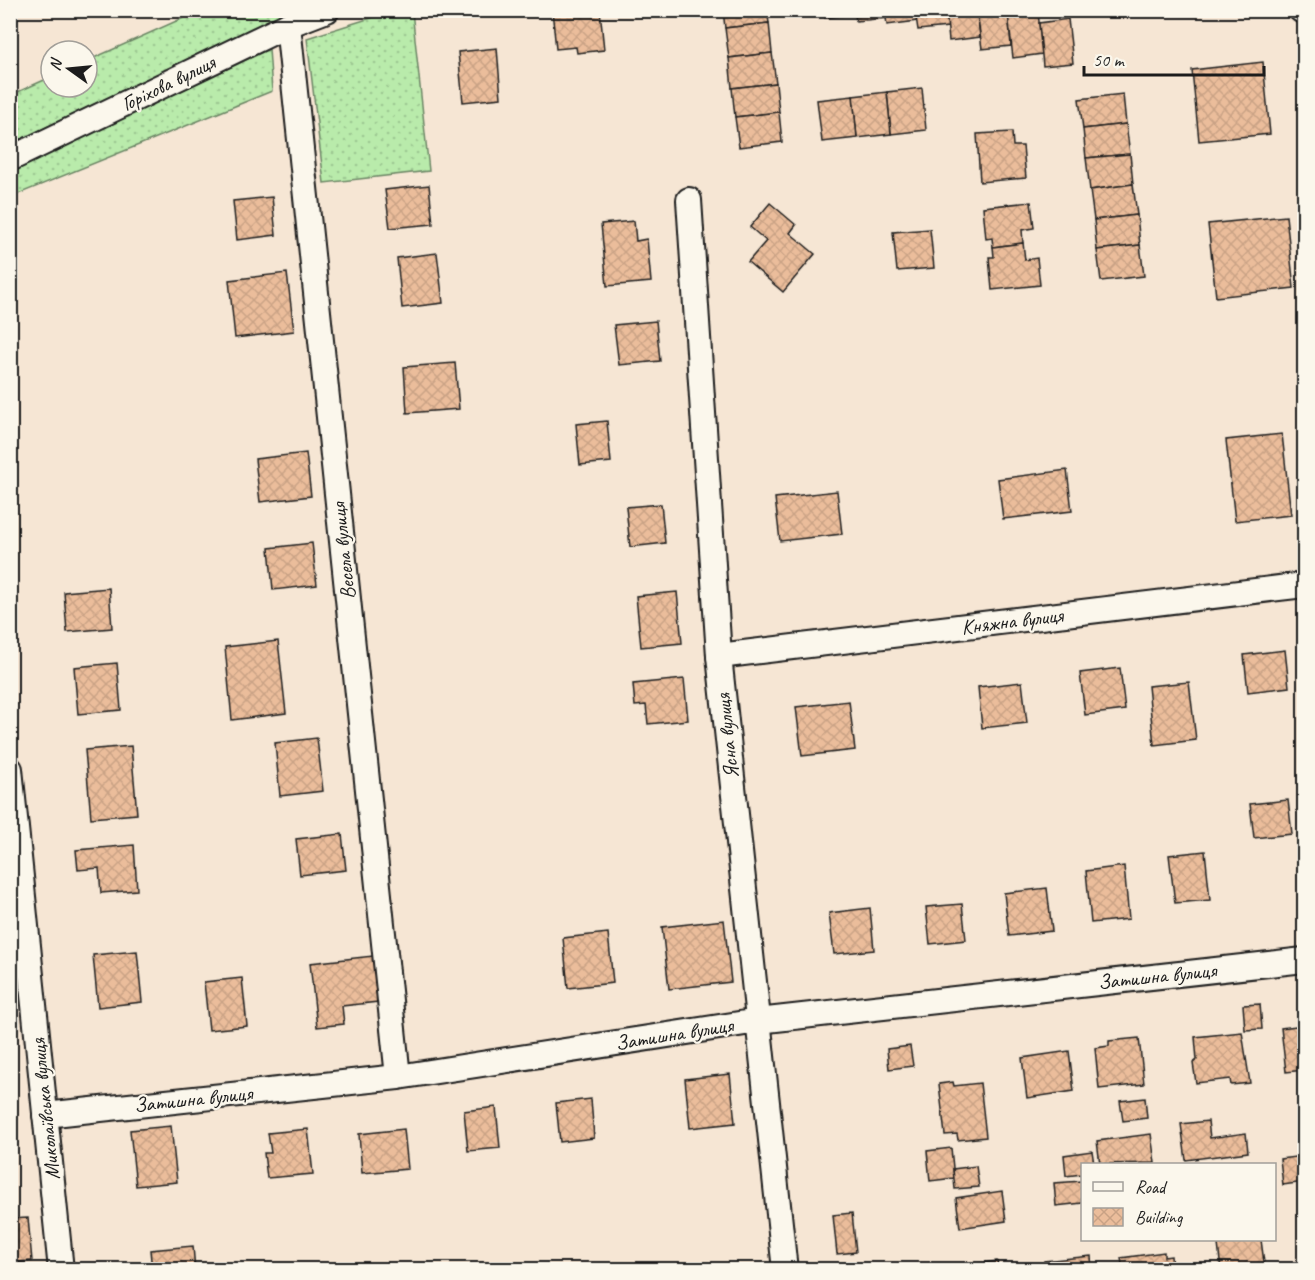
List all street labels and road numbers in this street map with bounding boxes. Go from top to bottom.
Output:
street label: Горіхова вулиця [117,49,220,117]
street label: Весела вулиця [325,500,361,601]
street label: Княжна вулиця [960,602,1066,640]
street label: Ясна вулиця [709,691,744,780]
street label: Затишна вулиця [1097,957,1219,995]
street label: Затишна вулиця [613,1012,736,1056]
street label: Миколаївська вулиця [24,1036,65,1181]
street label: Затишна вулиця [133,1080,255,1118]

